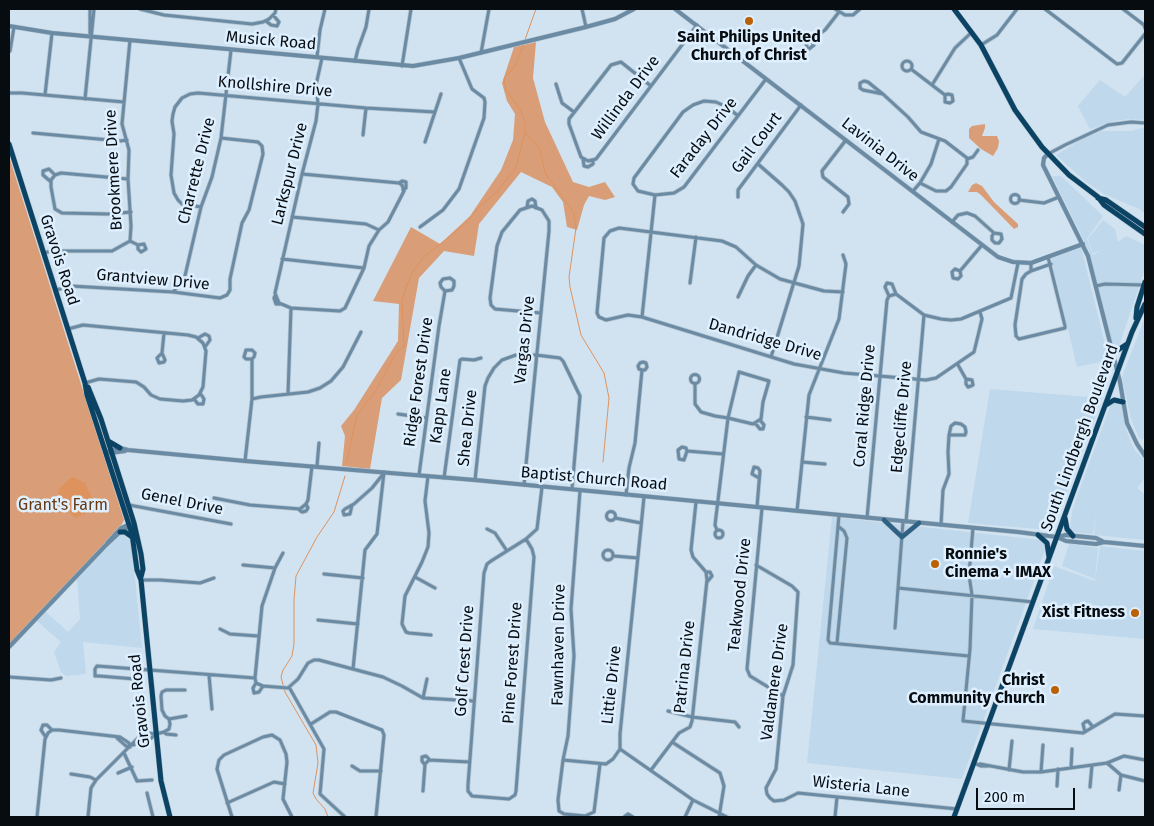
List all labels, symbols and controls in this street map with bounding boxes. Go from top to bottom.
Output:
marker: Saint Philips United Church of Christ [743,15,755,27]
street label: Musick Road [225,27,317,55]
place label: Saint Philips United Church of Christ [677,28,821,66]
street label: Willinda Drive [588,52,664,144]
street label: Knollshire Drive [217,72,333,102]
street label: Faraday Drive [666,94,742,182]
street label: Brookmere Drive [101,109,127,231]
street label: Gail Court [728,109,786,177]
street label: Lavinia Drive [837,114,923,186]
street label: Charrette Drive [174,116,220,226]
street label: Larkspur Drive [268,121,312,227]
street label: Gravois Road [35,212,83,308]
street label: Grantview Drive [95,265,211,295]
street label: Vargas Drive [511,295,539,385]
street label: Dandridge Drive [706,315,824,365]
street label: Ridge Forest Drive [400,316,438,448]
street label: South Lindbergh Boulevard [1037,342,1123,534]
street label: Coral Ridge Drive [850,344,880,468]
street label: Edgecliffe Drive [888,360,916,474]
street label: Kapp Lane [426,367,456,445]
street label: Shea Drive [454,389,482,467]
street label: Baptist Church Road [520,463,668,495]
street label: Genel Drive [139,485,225,519]
park label: Grant's Farm [18,496,108,516]
street label: Teakwood Drive [724,537,756,653]
place label: Ronnie's Cinema + IMAX [945,545,1051,583]
marker: Ronnie's Cinema + IMAX [929,558,941,570]
street label: Fawnhaven Drive [548,584,570,706]
street label: Pine Forest Drive [499,601,527,725]
place label: Xist Fitness [1042,603,1125,623]
street label: Golf Crest Drive [452,605,478,717]
marker: Xist Fitness [1129,607,1141,619]
street label: Patrina Drive [671,620,699,714]
street label: Valdamere Drive [757,622,793,742]
street label: Littie Drive [598,645,626,725]
street label: Gravois Road [126,653,154,749]
place label: Christ Community Church [908,671,1045,709]
marker: Christ Community Church [1049,684,1061,696]
street label: Wisteria Lane [811,772,911,802]
scale bar [979,778,1078,810]
text: 200 m [984,788,1025,806]

